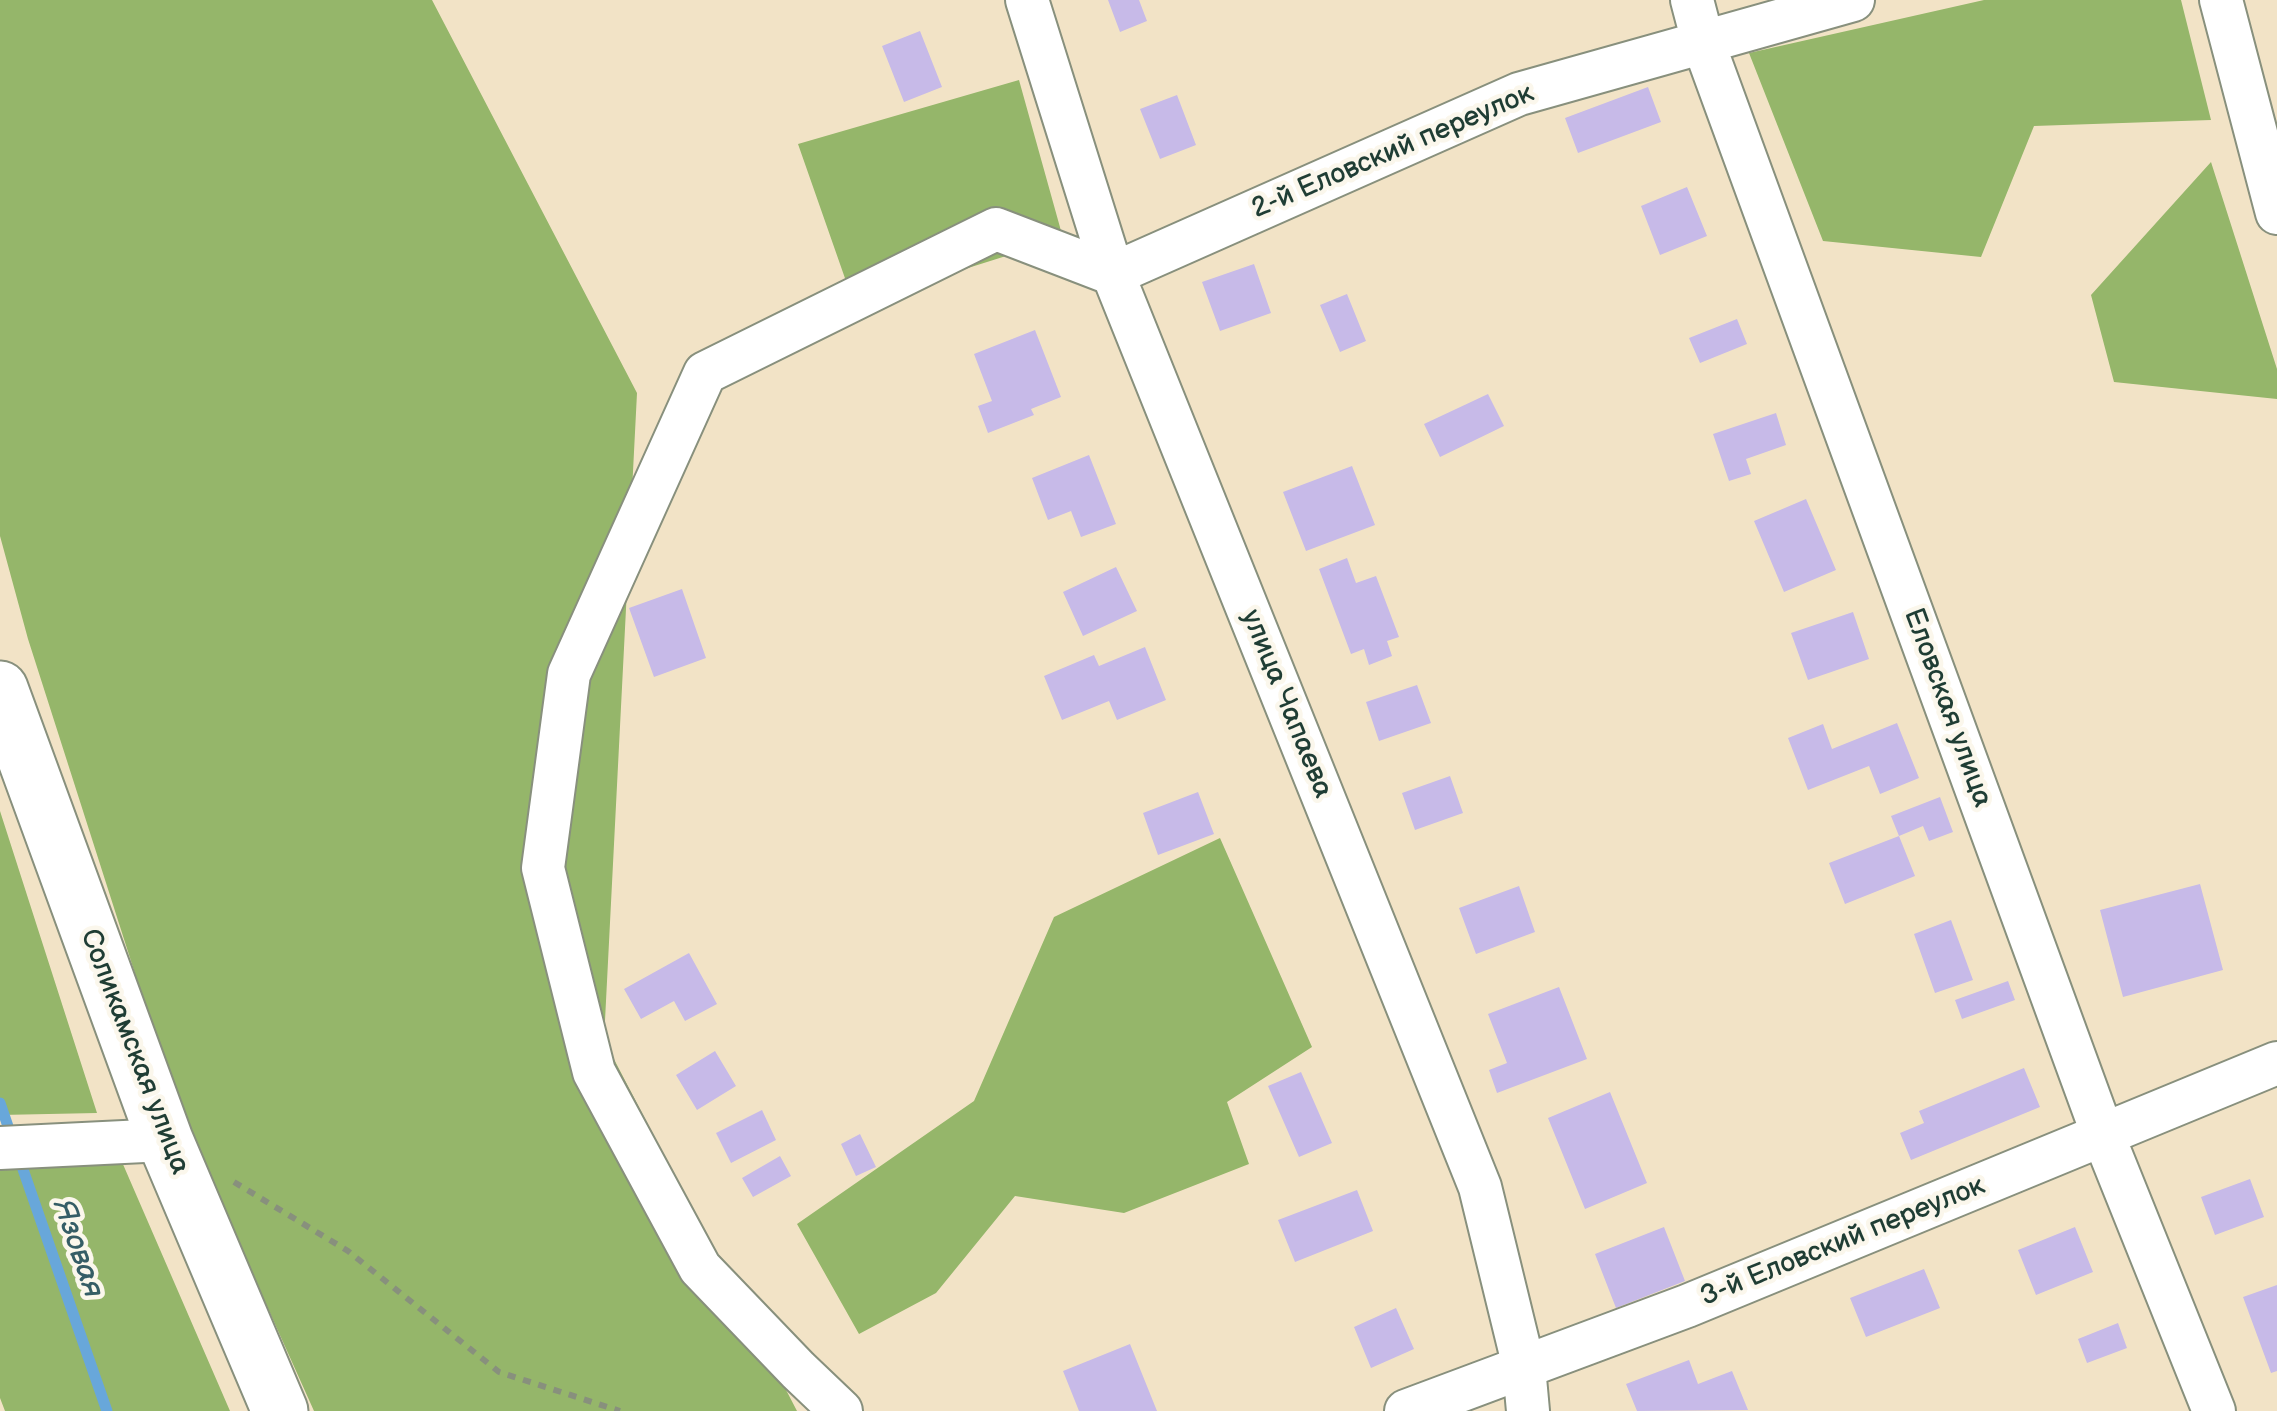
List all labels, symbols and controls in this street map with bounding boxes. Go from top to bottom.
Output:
street label: 2-й Еловский переулок [1247,77,1539,227]
street label: Еловская улица [1896,604,1998,812]
street label: улица Чапаева [1233,605,1339,803]
street label: Соликамская улица [72,925,196,1179]
street label: 3-й Еловский переулок [1696,1170,1990,1314]
water label: Язовая [43,1195,111,1303]

